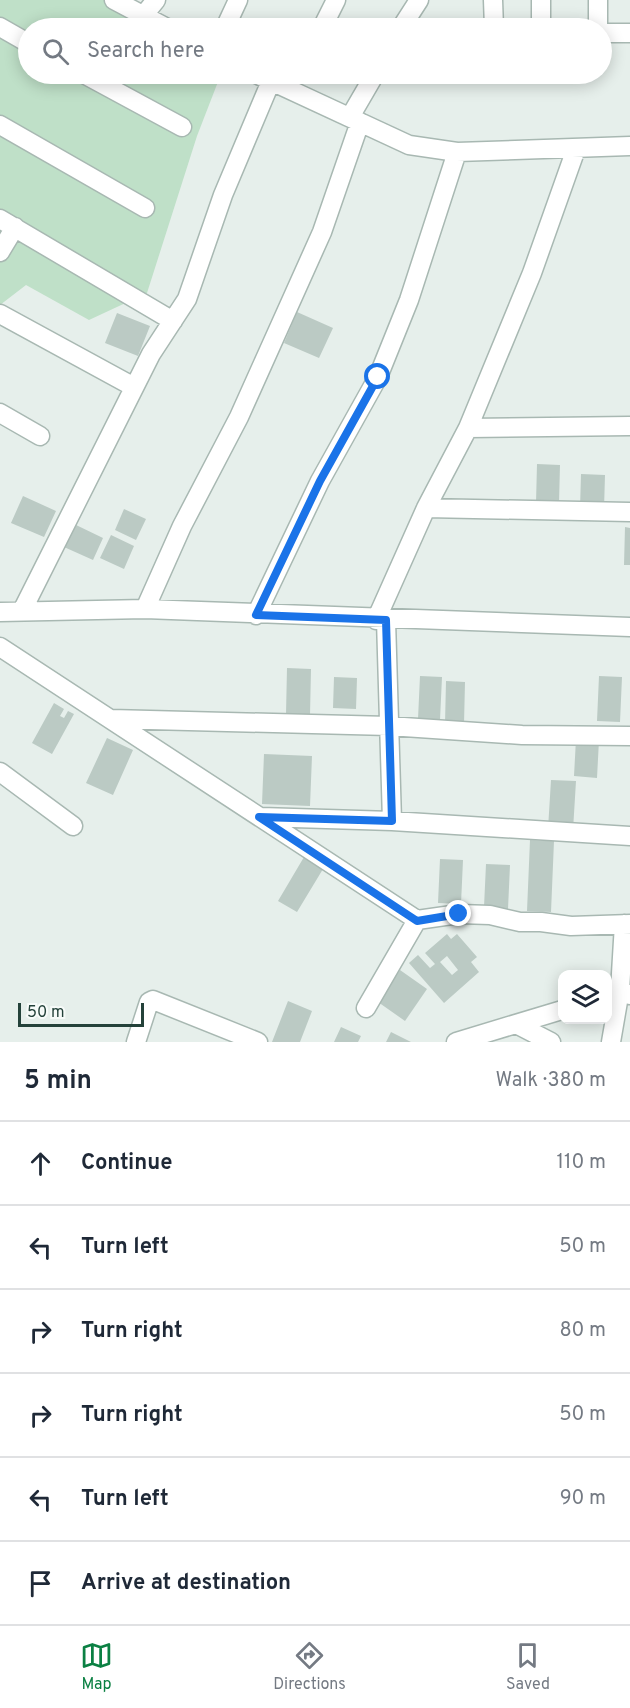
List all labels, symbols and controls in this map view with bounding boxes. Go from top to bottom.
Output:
search box [18,18,612,84]
icon: search [39,35,72,68]
text: Search here [87,38,205,65]
route start [364,363,390,389]
route end [445,900,471,926]
map controls [558,970,612,1024]
button: layers [558,970,612,1024]
scale bar [18,1000,144,1028]
text: 50 m [27,1003,65,1023]
text: 5 min [24,1065,92,1098]
text: Walk · 380 m [495,1068,606,1094]
icon: ahead [24,1147,57,1180]
text: Continue [81,1150,172,1177]
text: 110 m [557,1150,606,1176]
icon: left [24,1231,57,1264]
text: Turn left [81,1234,169,1261]
text: 50 m [559,1234,606,1260]
icon: right [24,1315,57,1348]
text: Turn right [81,1318,183,1345]
text: 80 m [560,1318,606,1344]
icon: right [24,1399,57,1432]
text: Turn right [81,1402,183,1429]
text: 50 m [559,1402,606,1428]
icon: left [24,1483,57,1516]
text: Turn left [81,1486,169,1513]
text: 90 m [560,1486,606,1512]
icon: arrive [24,1567,57,1600]
text: Arrive at destination [81,1570,291,1597]
tab: Map [80,1639,113,1695]
tab: Directions [273,1639,346,1695]
tab: Saved [506,1639,550,1695]

